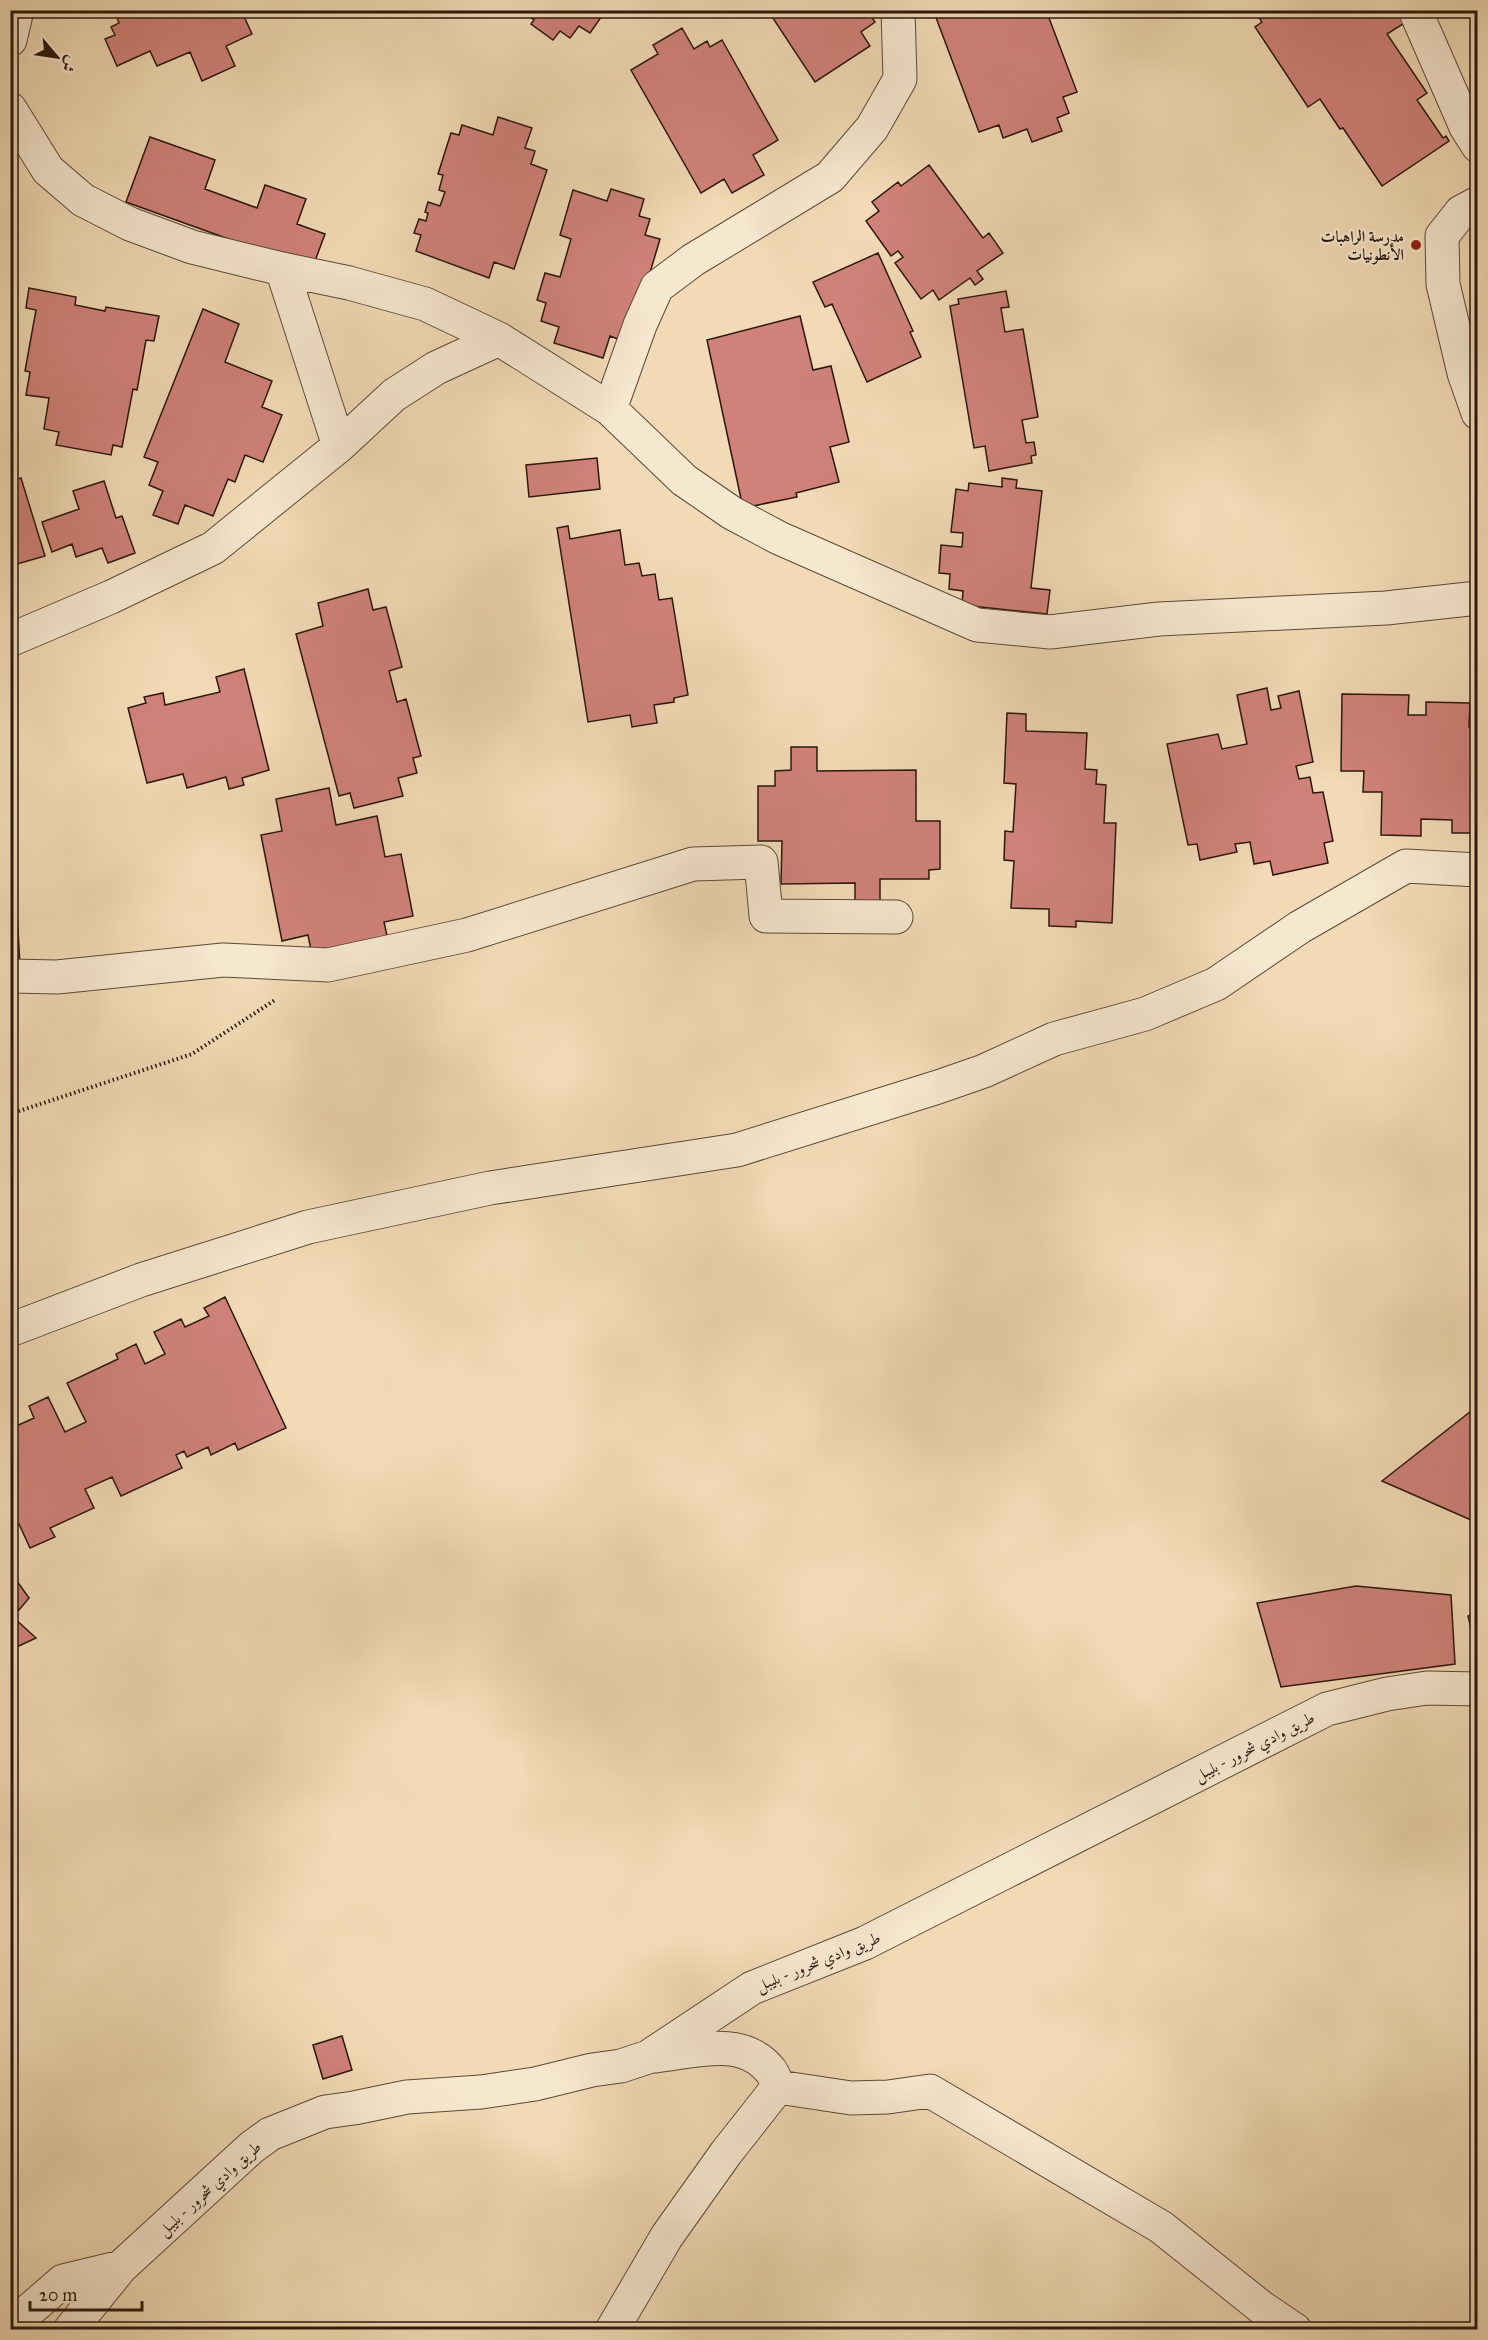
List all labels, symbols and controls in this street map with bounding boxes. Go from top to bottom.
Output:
north arrow [27,27,87,87]
text: ش [58,52,82,76]
place label: مدرسة الراهبات الأنطونيات [1321,227,1404,265]
marker: مدرسة الراهبات الأنطونيات [1409,238,1423,252]
street label: طريق وادي شحرور - بليبل [1191,1708,1319,1788]
street label: طريق وادي شحرور - بليبل [753,1928,884,1998]
street label: طريق وادي شحرور - بليبل [154,2137,267,2242]
scale bar [30,2274,142,2312]
text: 20 m [39,2284,77,2306]

